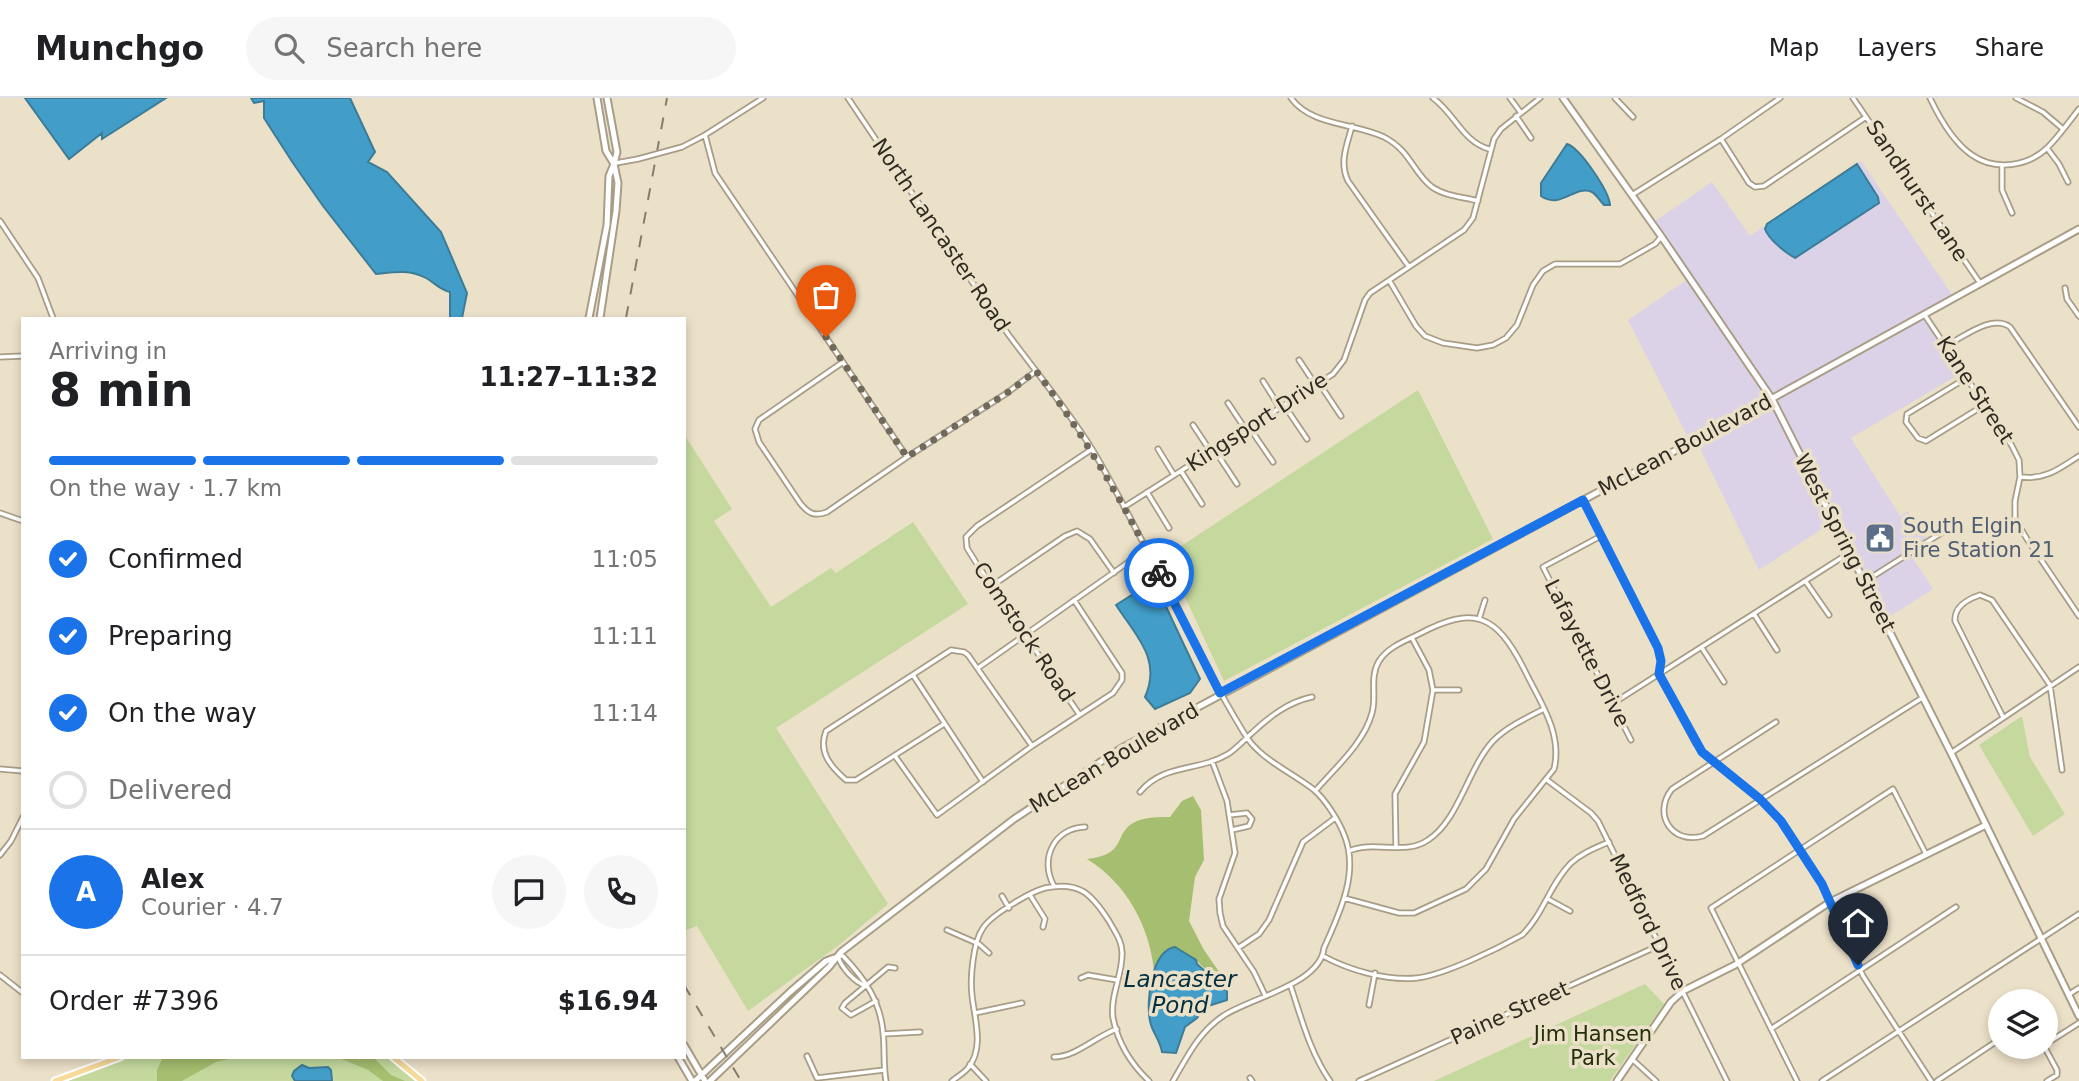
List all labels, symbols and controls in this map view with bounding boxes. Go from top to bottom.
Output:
search box [246,17,736,80]
text: Munchgo [35,29,204,68]
icon: search [270,29,308,67]
text: Search here [326,33,482,63]
text: Map [1769,34,1819,62]
text: Layers [1857,34,1937,62]
text: Share [1975,34,2044,62]
street label: Sandhurst Lane [1861,116,1973,266]
street label: North Lancaster Road [867,134,1015,336]
pin [796,265,856,337]
icon: bag [807,276,845,314]
street label: Kane Street [1931,332,2019,448]
text: Arriving in [49,338,167,364]
text: 11:27–11:32 [479,362,658,392]
text: 8 min [49,363,193,417]
street label: Kingsport Drive [1182,368,1332,476]
street label: McLean Boulevard [1594,389,1776,501]
street label: West Spring Street [1790,450,1900,636]
text: On the way · 1.7 km [49,475,282,501]
place label: South Elgin Fire Station 21 [1903,514,2055,562]
public building icon: South Elgin Fire Station 21 [1863,521,1897,555]
courier [1124,538,1194,608]
icon: check [49,540,87,578]
text: Confirmed [108,544,243,574]
text: 11:05 [592,546,658,572]
icon: bike [1140,554,1178,592]
street label: Comstock Road [968,558,1080,706]
street label: Lafayette Drive [1539,575,1635,731]
icon: check [49,617,87,655]
text: Preparing [108,621,233,651]
text: 11:11 [592,623,658,649]
icon: check [49,694,87,732]
text: On the way [108,698,257,728]
street label: McLean Boulevard [1025,698,1203,818]
text: 11:14 [592,700,658,726]
text: Delivered [108,775,232,805]
street label: Medford Drive [1605,850,1691,994]
button: chat [492,855,566,929]
button: phone [584,855,658,929]
text: Alex [141,864,204,894]
text: A [76,877,96,907]
pin [1828,893,1888,965]
text: Courier · 4.7 [141,894,284,920]
icon: home [1839,904,1877,942]
water label: Lancaster Pond [1124,966,1238,1018]
street label: Paine Street [1447,976,1573,1050]
text: Order #7396 [49,986,219,1016]
text: $16.94 [558,986,658,1016]
map controls [1988,989,2058,1059]
button: layers [1988,989,2058,1059]
park label: Jim Hansen Park [1532,1022,1652,1070]

